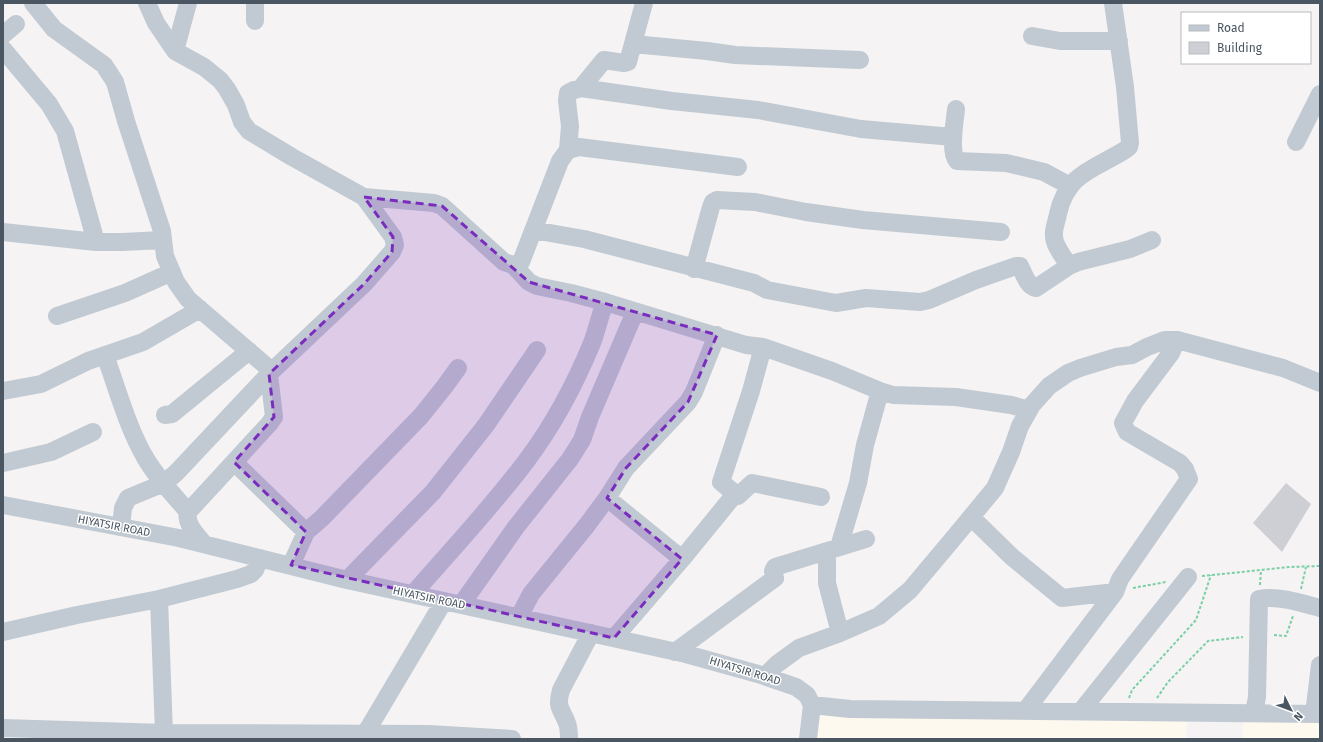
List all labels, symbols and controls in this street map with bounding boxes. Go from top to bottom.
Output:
legend [1181,12,1311,64]
text: Road [1217,21,1245,35]
text: Building [1217,41,1263,55]
street label: HIYATSIR ROAD [77,513,151,539]
street label: HIYATSIR ROAD [392,584,466,612]
street label: HIYATSIR ROAD [708,654,782,688]
north arrow [1271,690,1311,730]
text: N [1291,709,1305,723]

